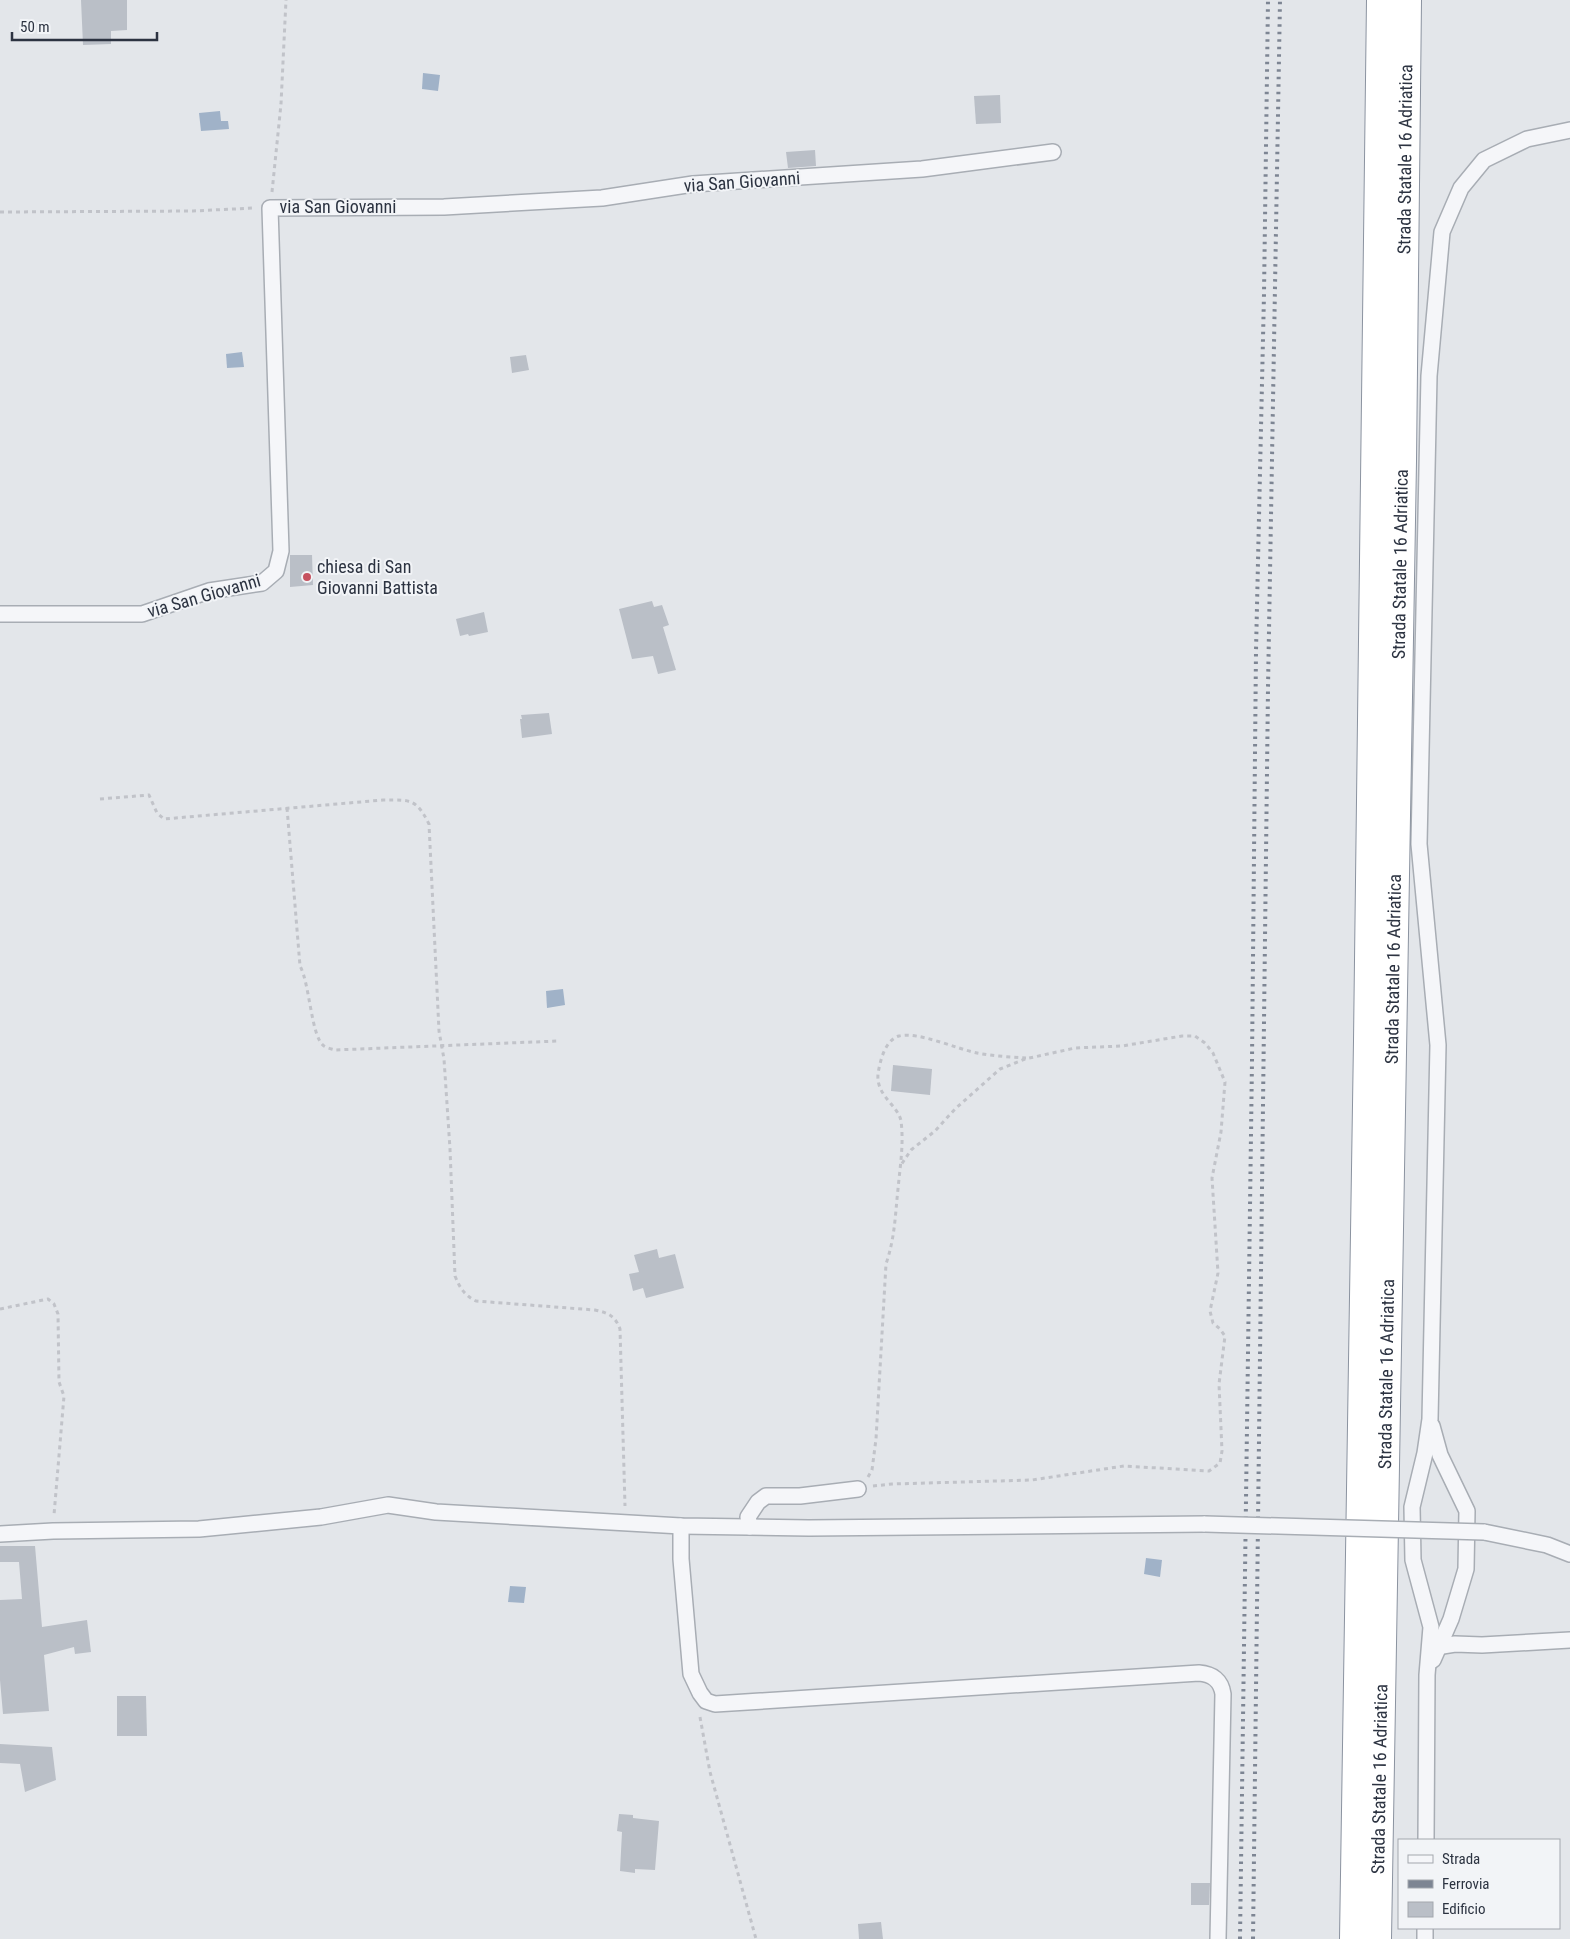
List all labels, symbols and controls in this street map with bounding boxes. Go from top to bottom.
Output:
scale bar [12,10,158,42]
text: 50 m [20,18,50,36]
street label: Strada Statale 16 Adriatica [1393,64,1416,254]
street label: via San Giovanni [683,167,801,196]
street label: via San Giovanni [280,196,396,217]
street label: Strada Statale 16 Adriatica [1388,469,1412,659]
place label: chiesa di San Giovanni Battista [317,556,438,598]
street label: via San Giovanni [145,569,263,622]
marker: chiesa di San Giovanni Battista [301,571,313,583]
street label: Strada Statale 16 Adriatica [1381,874,1405,1064]
street label: Strada Statale 16 Adriatica [1374,1279,1398,1469]
street label: Strada Statale 16 Adriatica [1367,1684,1391,1874]
legend [1398,1839,1560,1929]
text: Strada [1442,1850,1480,1868]
text: Ferrovia [1442,1875,1490,1893]
text: Edificio [1442,1900,1485,1918]

